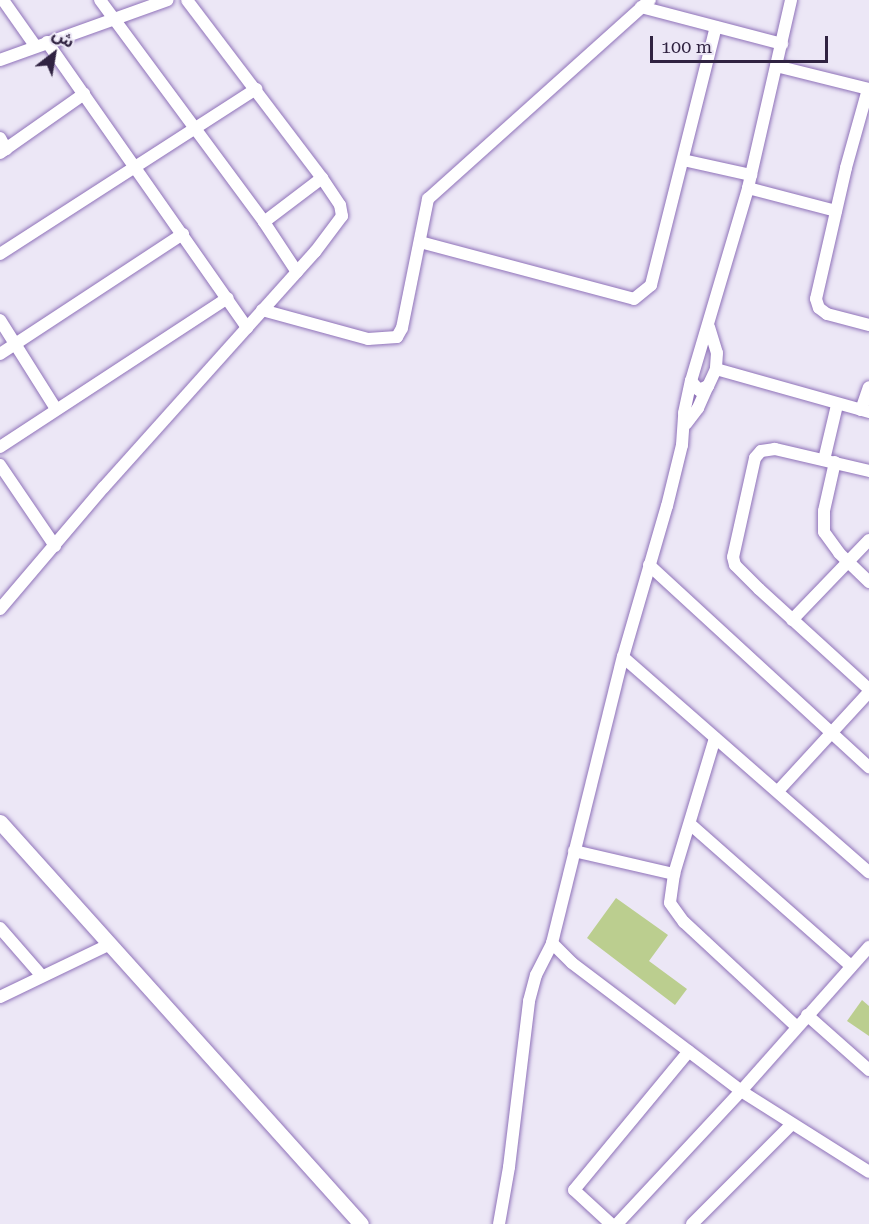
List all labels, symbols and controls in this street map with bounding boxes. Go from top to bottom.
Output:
north arrow [24,24,84,84]
text: ش [49,24,78,52]
scale bar [653,24,832,62]
text: 100 m [661,36,712,57]

